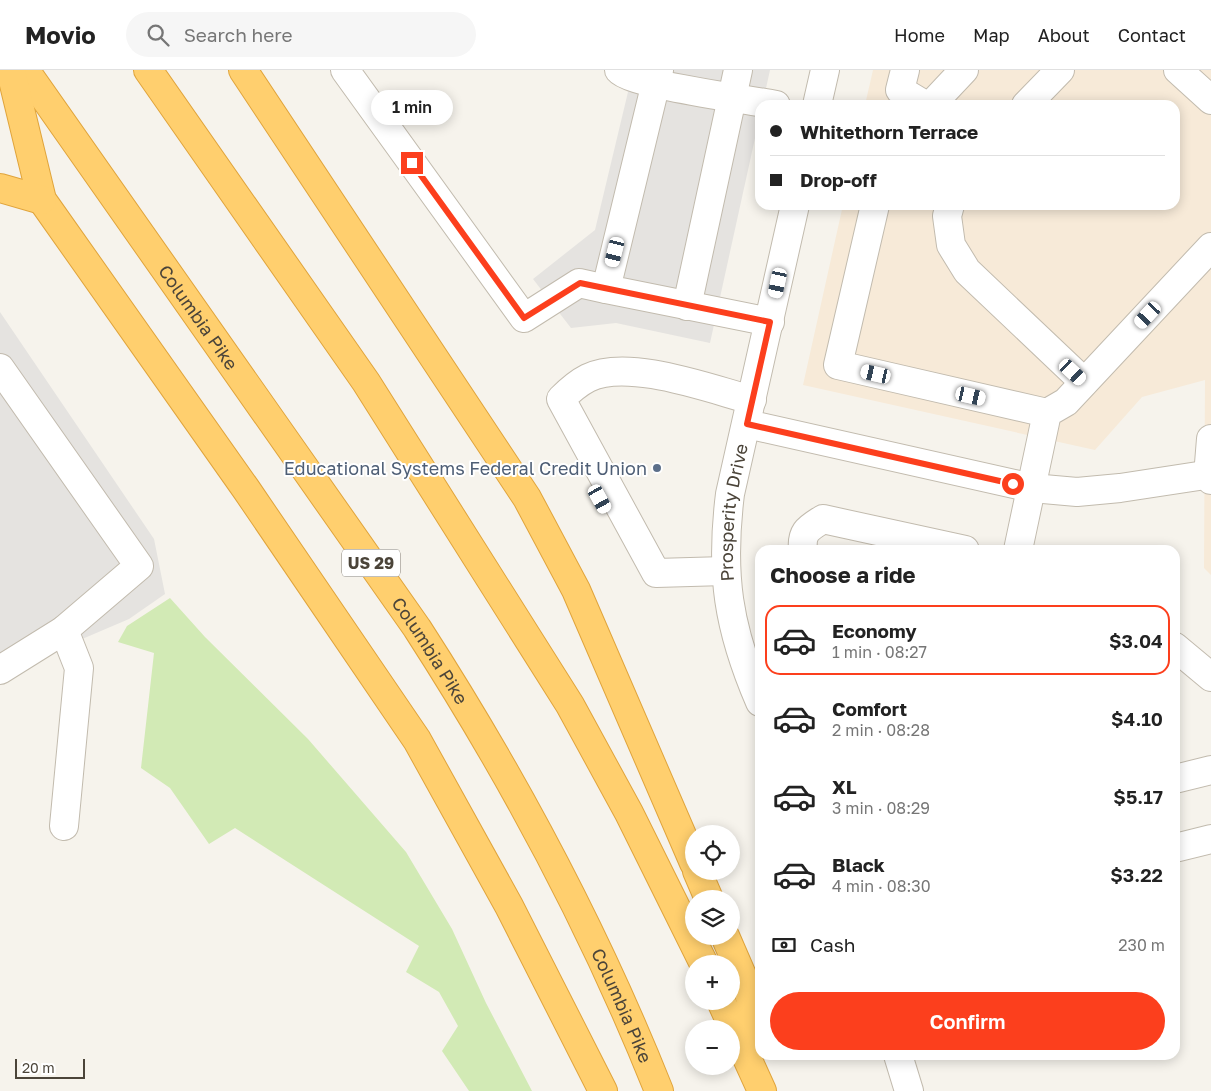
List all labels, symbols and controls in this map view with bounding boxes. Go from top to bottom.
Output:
search box [126,12,476,57]
text: Movio [25,20,96,49]
icon: search [144,21,172,49]
text: Search here [184,23,293,46]
text: Home [894,24,945,46]
text: Map [973,24,1010,46]
text: About [1038,24,1090,46]
text: Contact [1118,24,1186,46]
callout: 1 min [371,91,453,126]
text: 1 min [392,97,432,117]
text: Whitethorn Terrace [800,120,978,143]
route end [401,152,423,174]
text: Drop-off [800,168,877,191]
car [604,236,625,268]
street label: Columbia Pike [154,260,243,374]
car [767,267,788,299]
car [1132,299,1163,331]
car [1056,356,1089,388]
car [859,363,892,385]
car [954,385,987,407]
street label: Prosperity Drive [715,441,752,582]
place label: Educational Systems Federal Credit Union [284,457,647,479]
marker: Educational Systems Federal Credit Union [651,462,663,474]
route start [1002,473,1024,495]
car [586,482,613,516]
road number: US 29 [342,549,400,576]
text: Choose a ride [770,561,916,588]
street label: Columbia Pike [388,593,473,708]
icon: car [772,618,817,663]
text: Economy [832,619,917,642]
text: $3.04 [1109,629,1163,652]
text: 1 min · 08:27 [832,642,927,662]
icon: car [772,696,817,741]
text: Comfort [832,697,907,720]
text: $4.10 [1111,707,1163,730]
text: 2 min · 08:28 [832,720,930,740]
icon: car [772,774,817,819]
text: XL [832,775,857,798]
text: $5.17 [1113,785,1163,808]
text: 3 min · 08:29 [832,798,930,818]
map controls [685,825,740,1075]
button: locate [685,825,740,880]
icon: car [772,852,817,897]
text: Black [832,853,885,876]
text: $3.22 [1110,863,1163,886]
text: 4 min · 08:30 [832,876,931,896]
button: layers [685,890,740,945]
icon: cash [770,931,798,959]
text: Cash [810,933,855,956]
text: 230 m [1118,935,1165,955]
street label: Columbia Pike [587,944,657,1066]
button: + [685,955,740,1010]
button: Confirm [770,992,1165,1050]
button: − [685,1020,740,1075]
scale bar [15,1056,85,1079]
text: 20 m [22,1059,55,1076]

